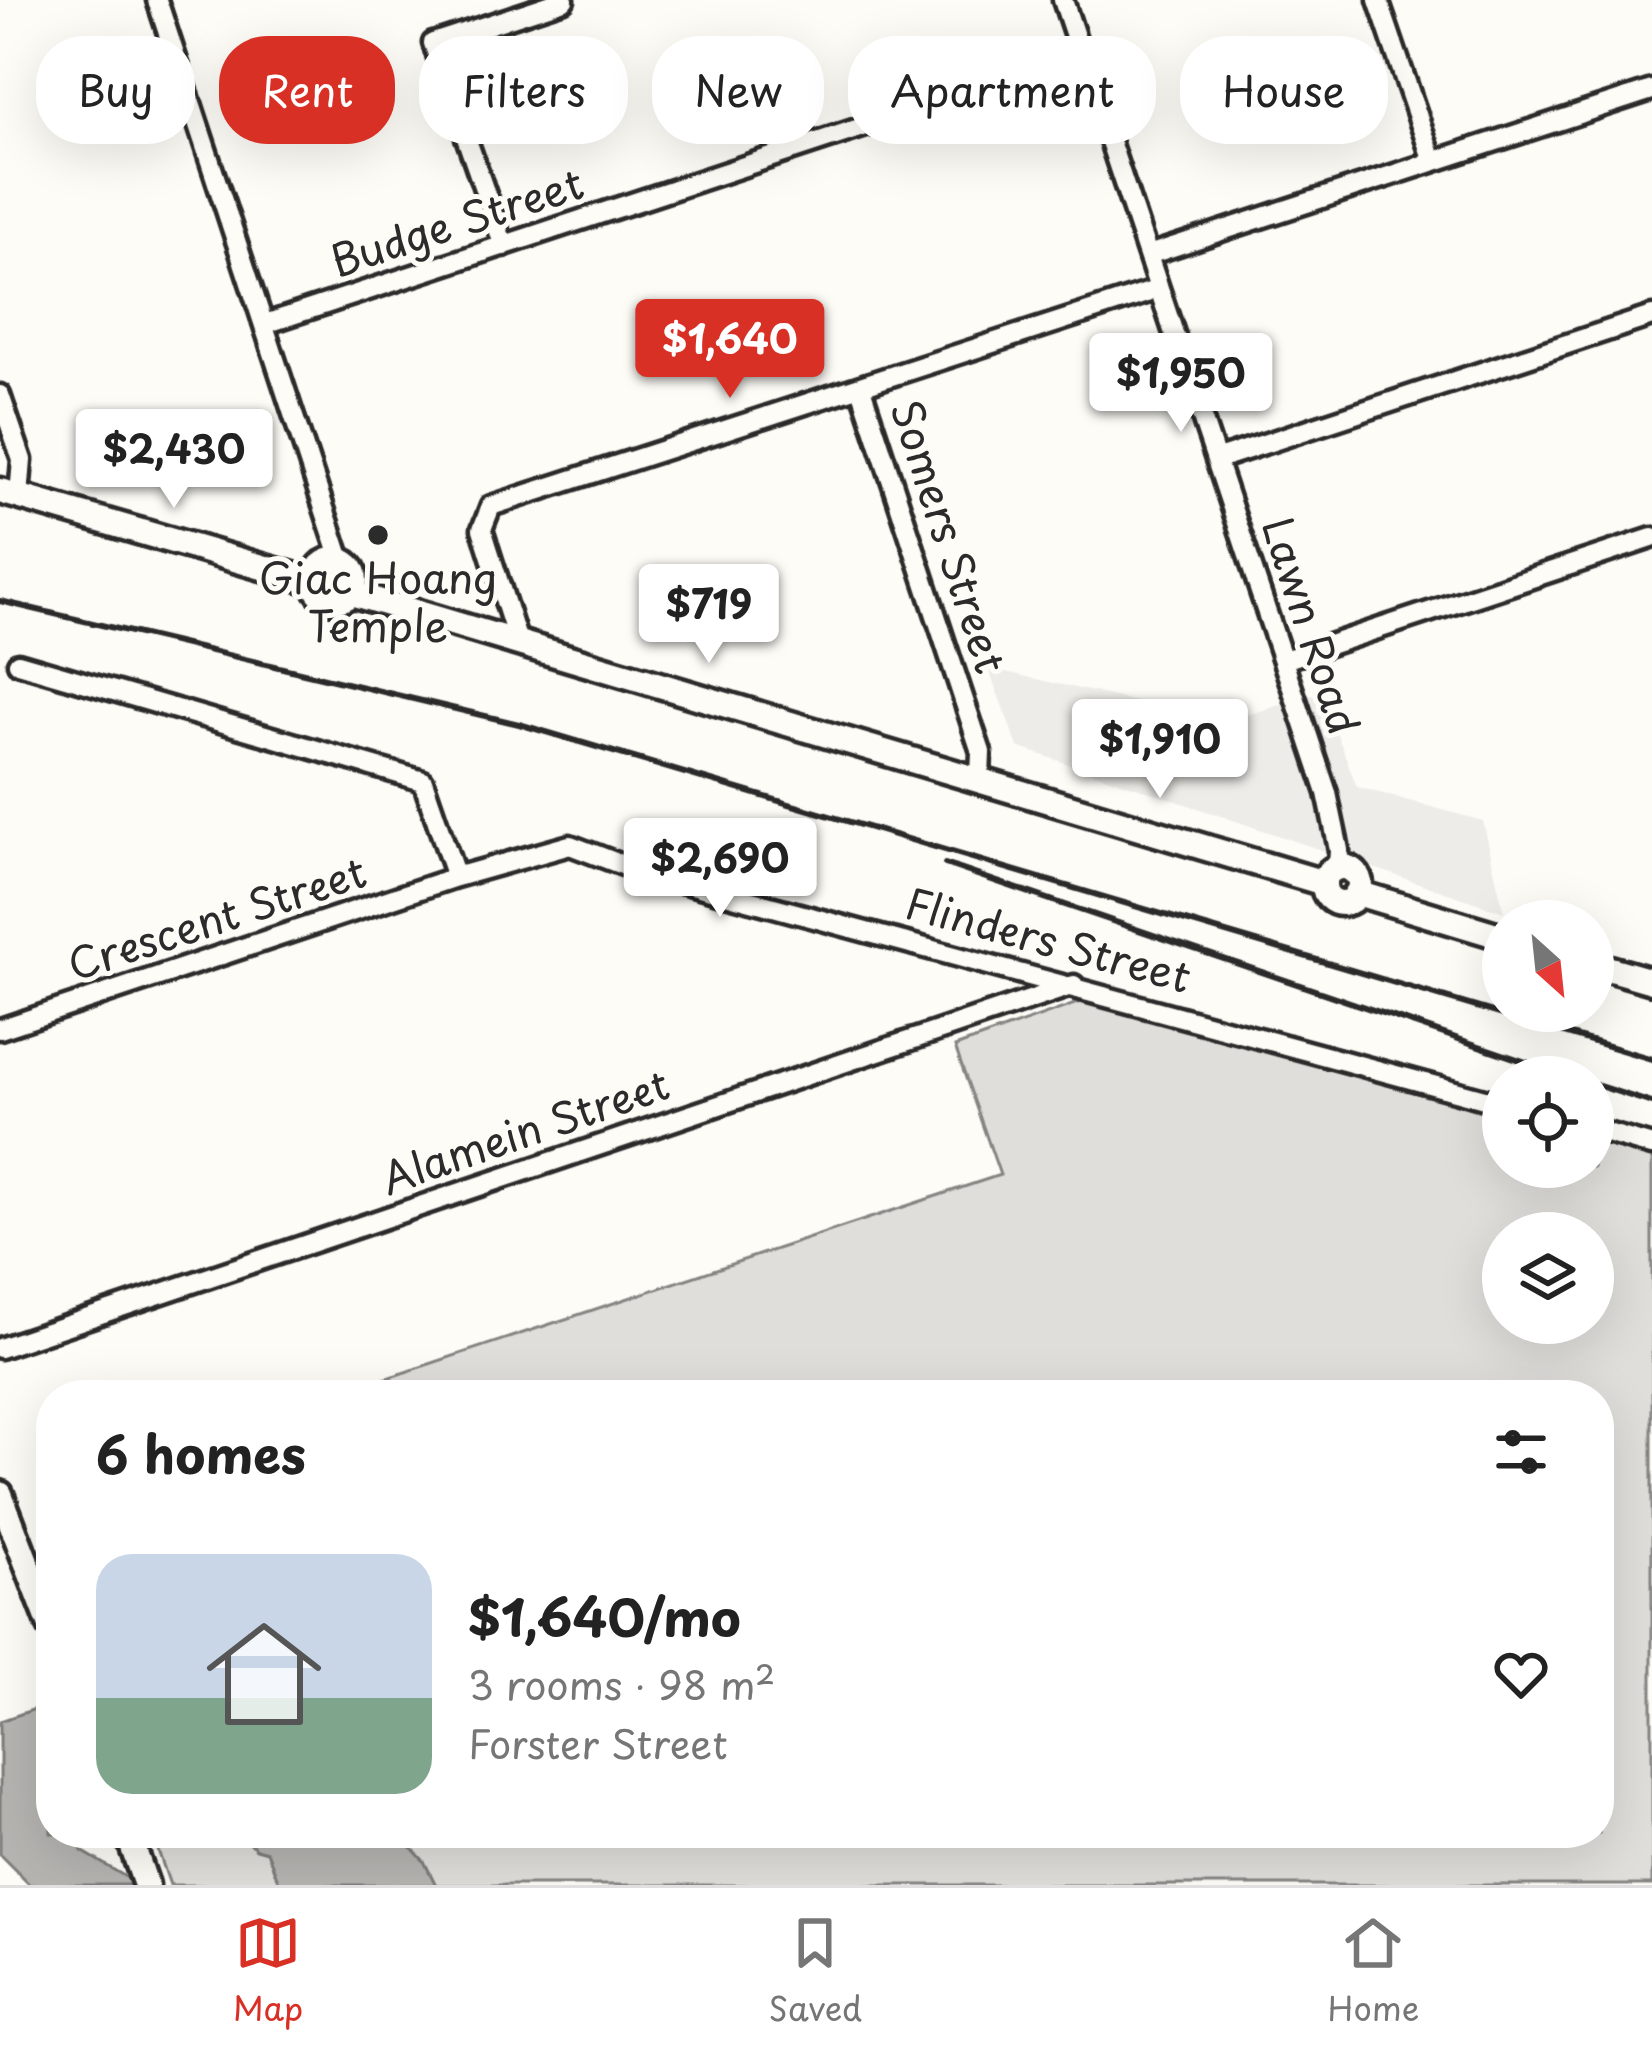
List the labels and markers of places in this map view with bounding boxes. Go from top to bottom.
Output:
pin: $1,640 [632,299,828,401]
pin: $1,950 [1083,333,1279,435]
pin: $2,430 [76,409,272,511]
marker: Giac Hoang Temple [365,522,391,548]
place label: Giac Hoang Temple [259,545,497,656]
pin: $719 [638,564,780,666]
pin: $1,910 [1062,699,1258,801]
pin: $2,690 [622,818,818,920]

